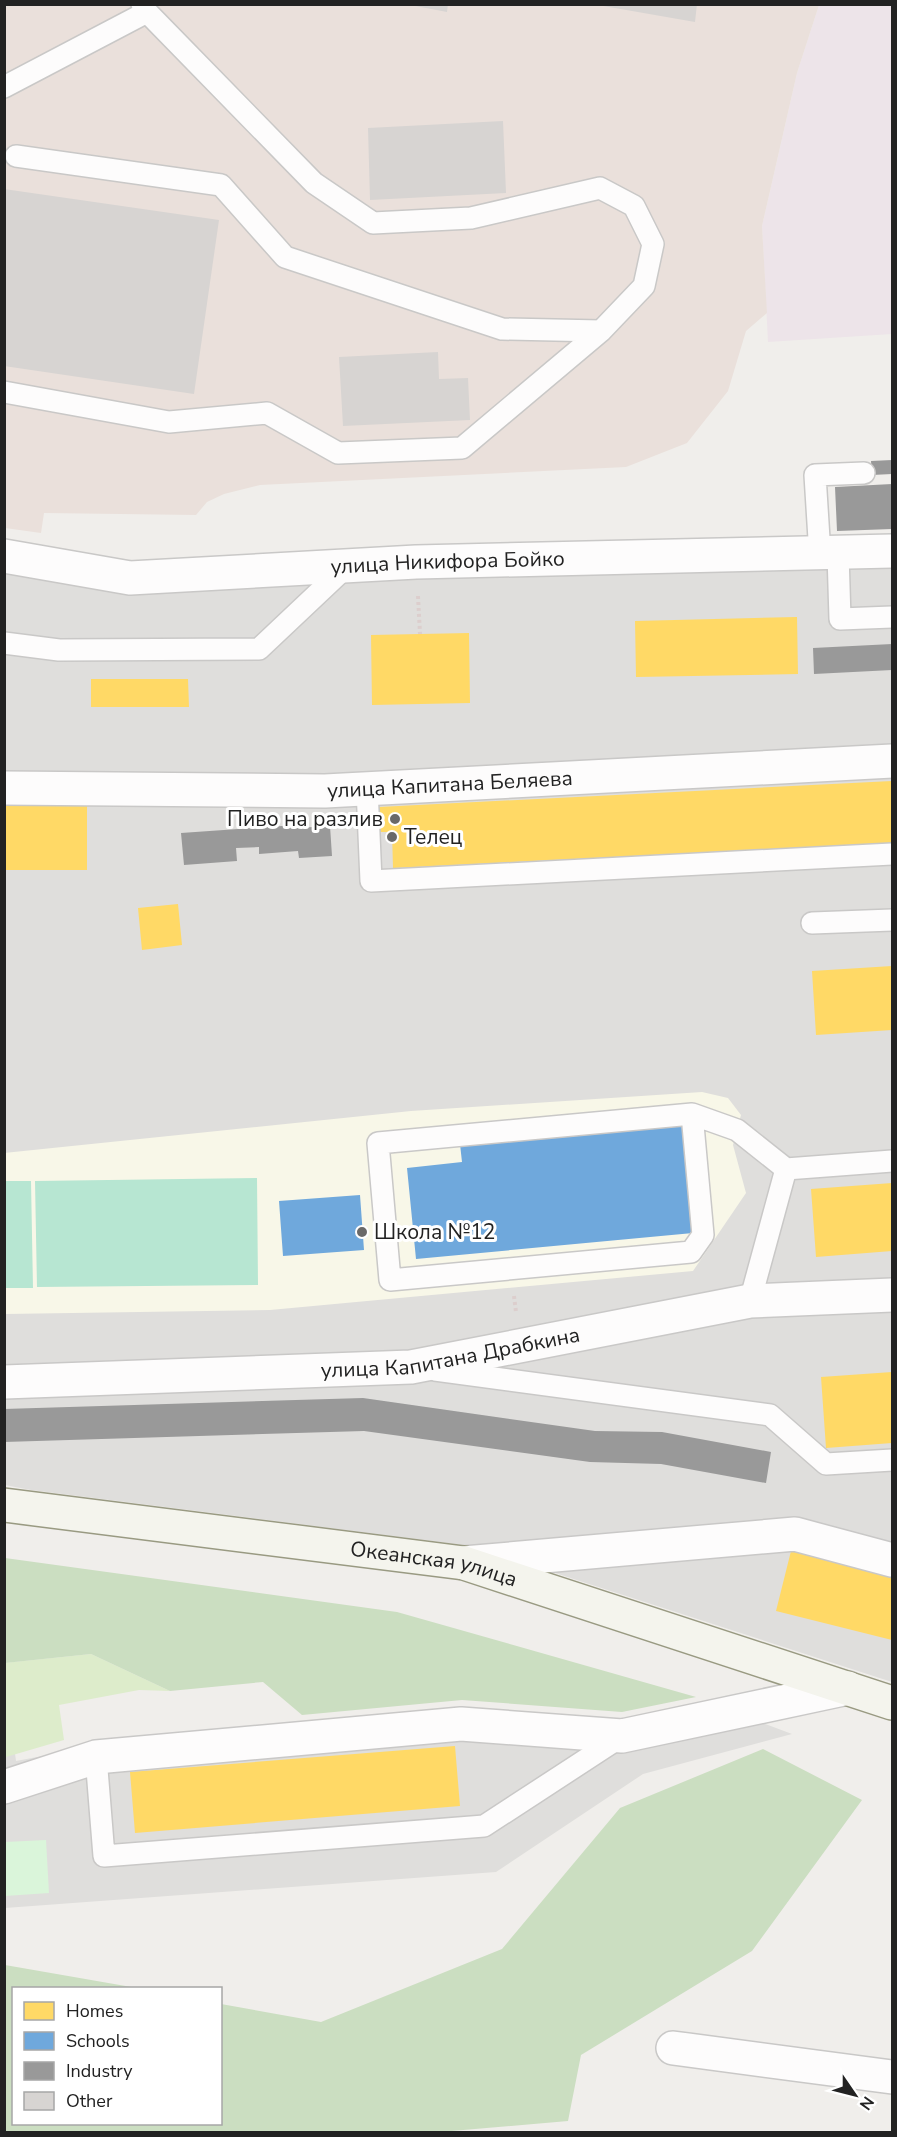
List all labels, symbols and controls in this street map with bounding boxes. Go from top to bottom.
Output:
street label: улица Никифора Бойко [330,545,565,581]
street label: улица Капитана Беляева [326,764,573,805]
place label: Пиво на разлив [227,805,383,833]
marker: Пиво на разлив [388,812,402,826]
place label: Телец [404,823,462,851]
marker: Телец [385,830,399,844]
place label: Школа №12 [374,1218,495,1246]
marker: Школа №12 [355,1225,369,1239]
street label: улица Капитана Драбкина [320,1320,582,1384]
street label: Океанская улица [349,1535,521,1593]
legend [12,1987,222,2125]
text: Homes [66,1999,123,2023]
text: Schools [66,2029,130,2053]
text: Industry [66,2059,133,2083]
north arrow [825,2065,885,2125]
text: Other [66,2089,113,2113]
text: N [854,2092,879,2114]

